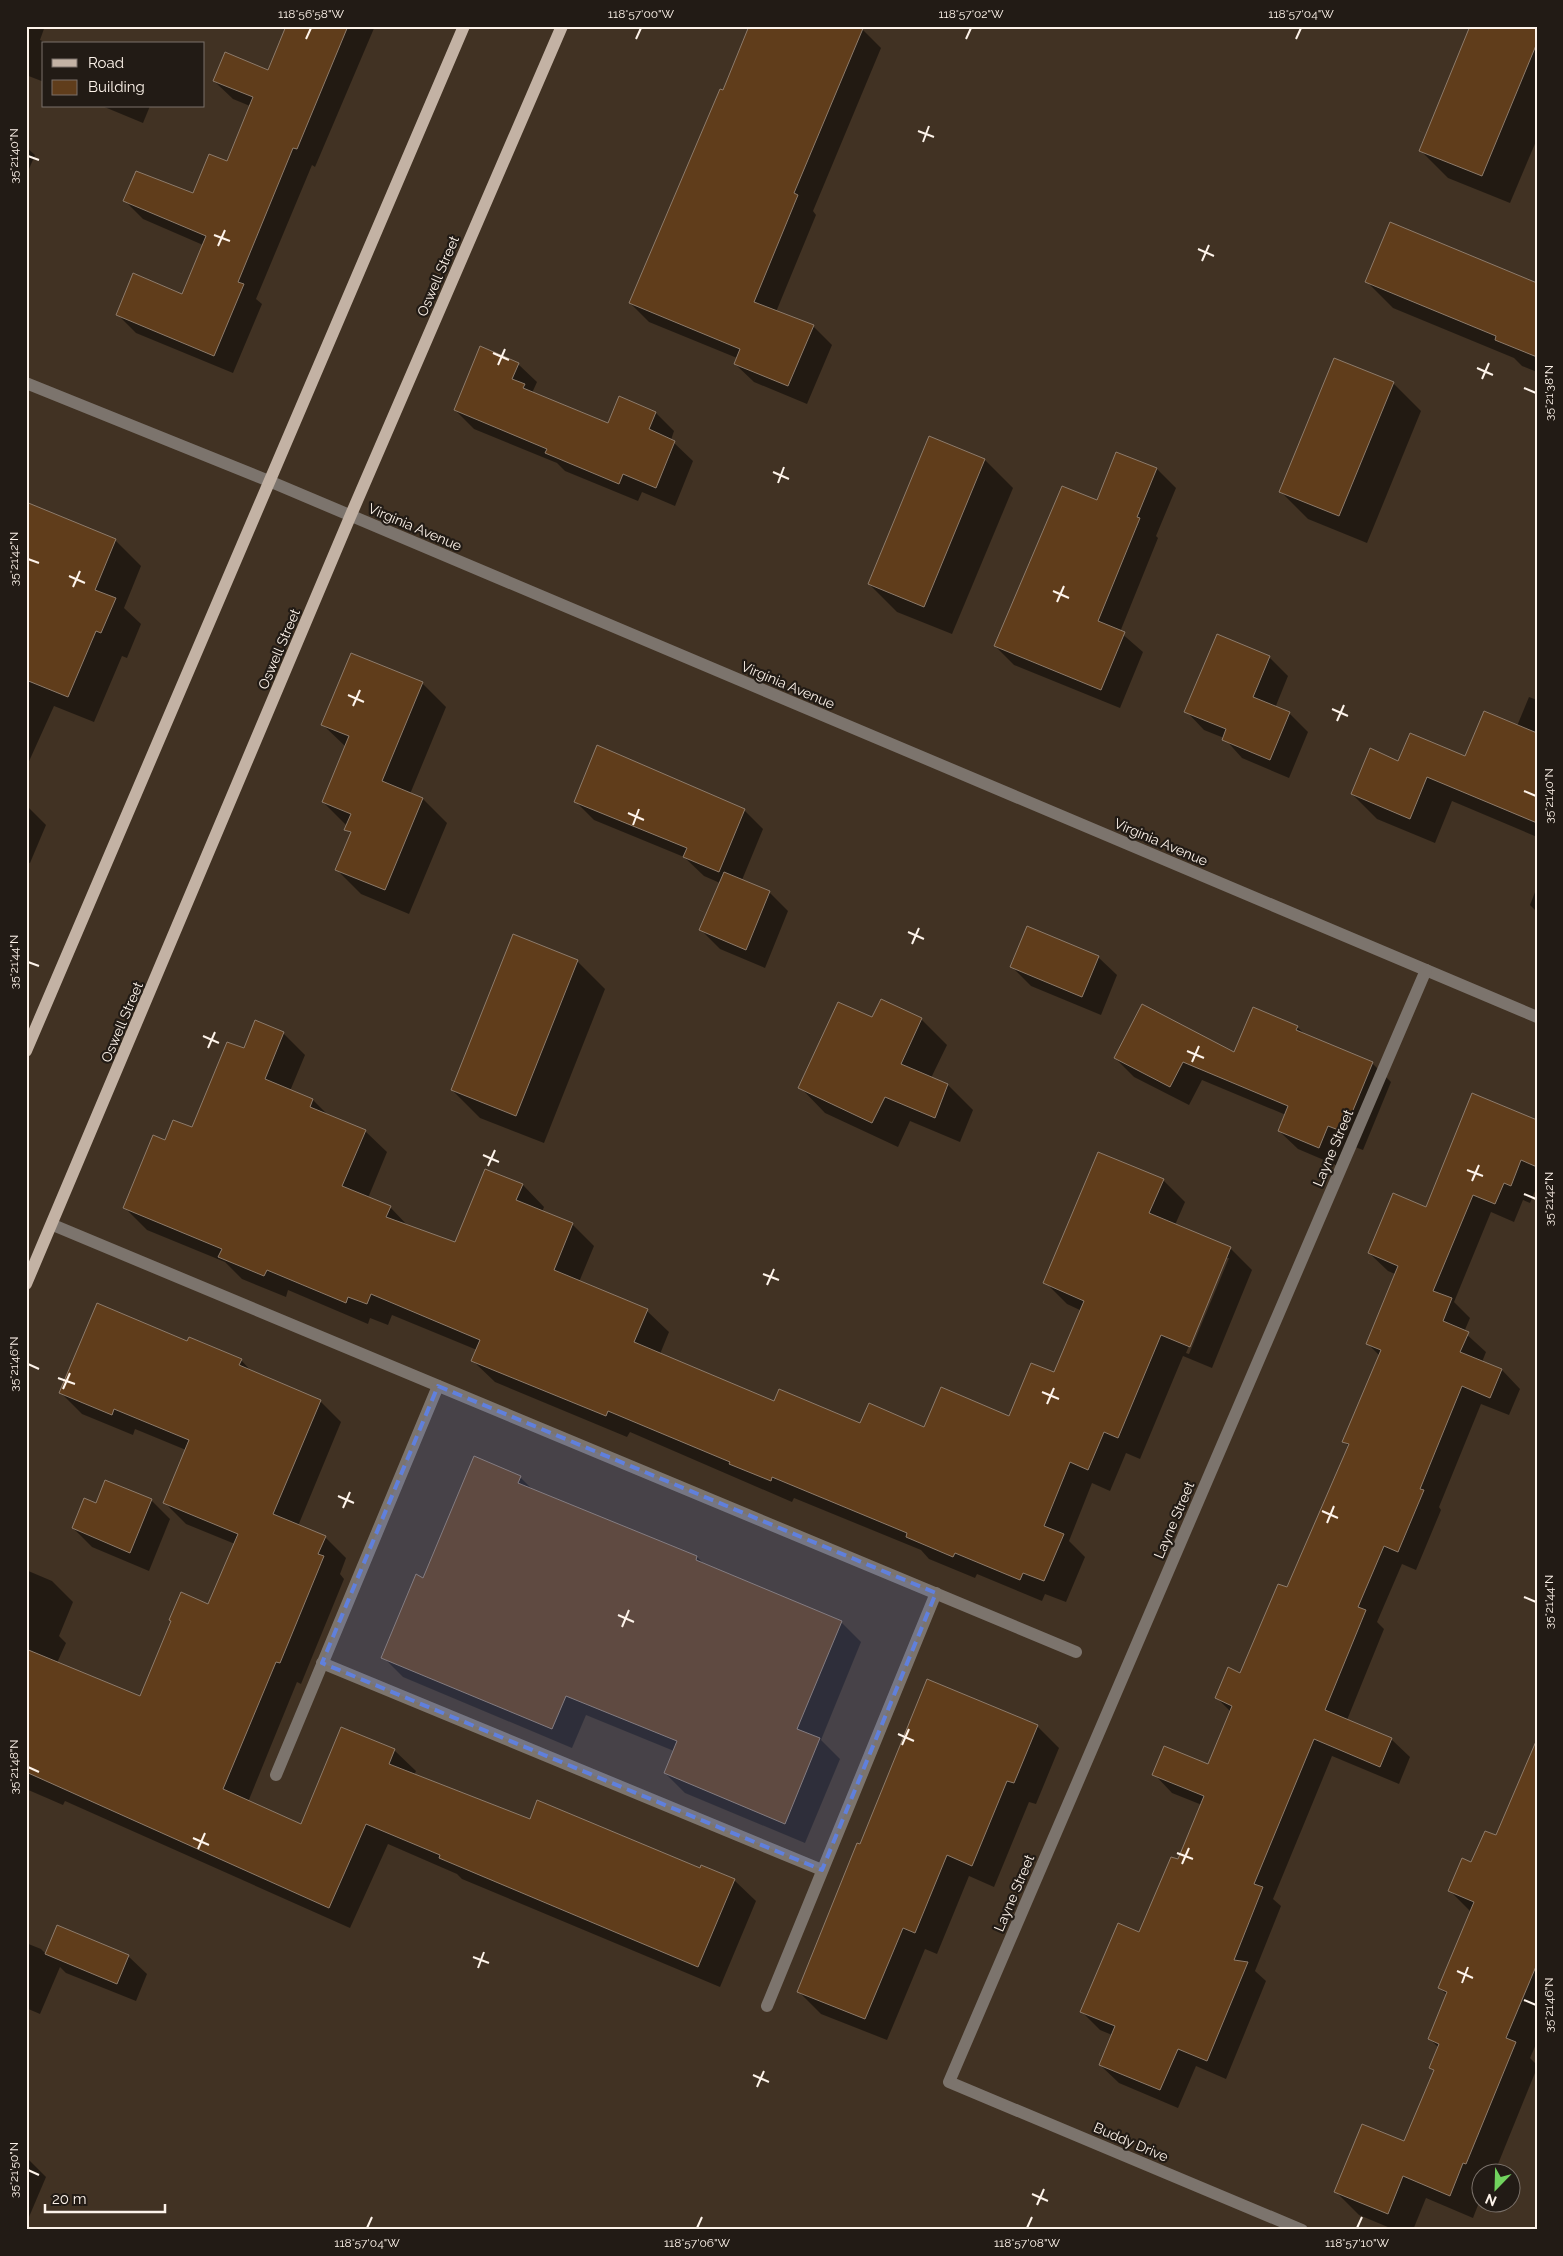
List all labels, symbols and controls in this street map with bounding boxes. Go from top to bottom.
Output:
text: 118°56'58"W [278,7,344,21]
text: 118°57'00"W [608,7,675,21]
text: 118°57'02"W [938,7,1004,21]
text: 118°57'04"W [1268,7,1334,21]
legend [42,42,205,108]
text: Road [88,54,124,72]
text: Building [88,78,145,96]
text: 35°21'40"N [7,128,21,184]
street label: Oswell Street [414,233,462,319]
text: 35°21'38"N [1542,365,1556,421]
street label: Virginia Avenue [366,500,464,554]
text: 35°21'42"N [7,532,21,586]
street label: Oswell Street [255,606,303,692]
street label: Virginia Avenue [739,658,837,712]
text: 35°21'40"N [1542,768,1556,824]
street label: Virginia Avenue [1112,815,1210,869]
text: 35°21'44"N [7,935,21,989]
street label: Oswell Street [98,979,146,1065]
street label: Layne Street [1310,1107,1356,1189]
text: 35°21'42"N [1542,1172,1556,1226]
text: 35°21'46"N [7,1336,21,1392]
street label: Layne Street [1151,1479,1197,1561]
text: 35°21'44"N [1542,1575,1556,1629]
text: 35°21'48"N [7,1739,21,1795]
street label: Layne Street [991,1852,1037,1934]
text: 35°21'46"N [1542,1977,1556,2033]
street label: Buddy Drive [1091,2119,1171,2165]
text: 35°21'50"N [7,2142,21,2198]
north arrow [1470,2164,1520,2214]
scale bar [45,2181,165,2213]
text: 20 m [52,2190,87,2208]
text: N [1483,2191,1499,2209]
text: 118°57'04"W [334,2236,400,2250]
text: 118°57'06"W [664,2236,731,2250]
text: 118°57'08"W [994,2236,1060,2250]
text: 118°57'10"W [1325,2236,1390,2250]

